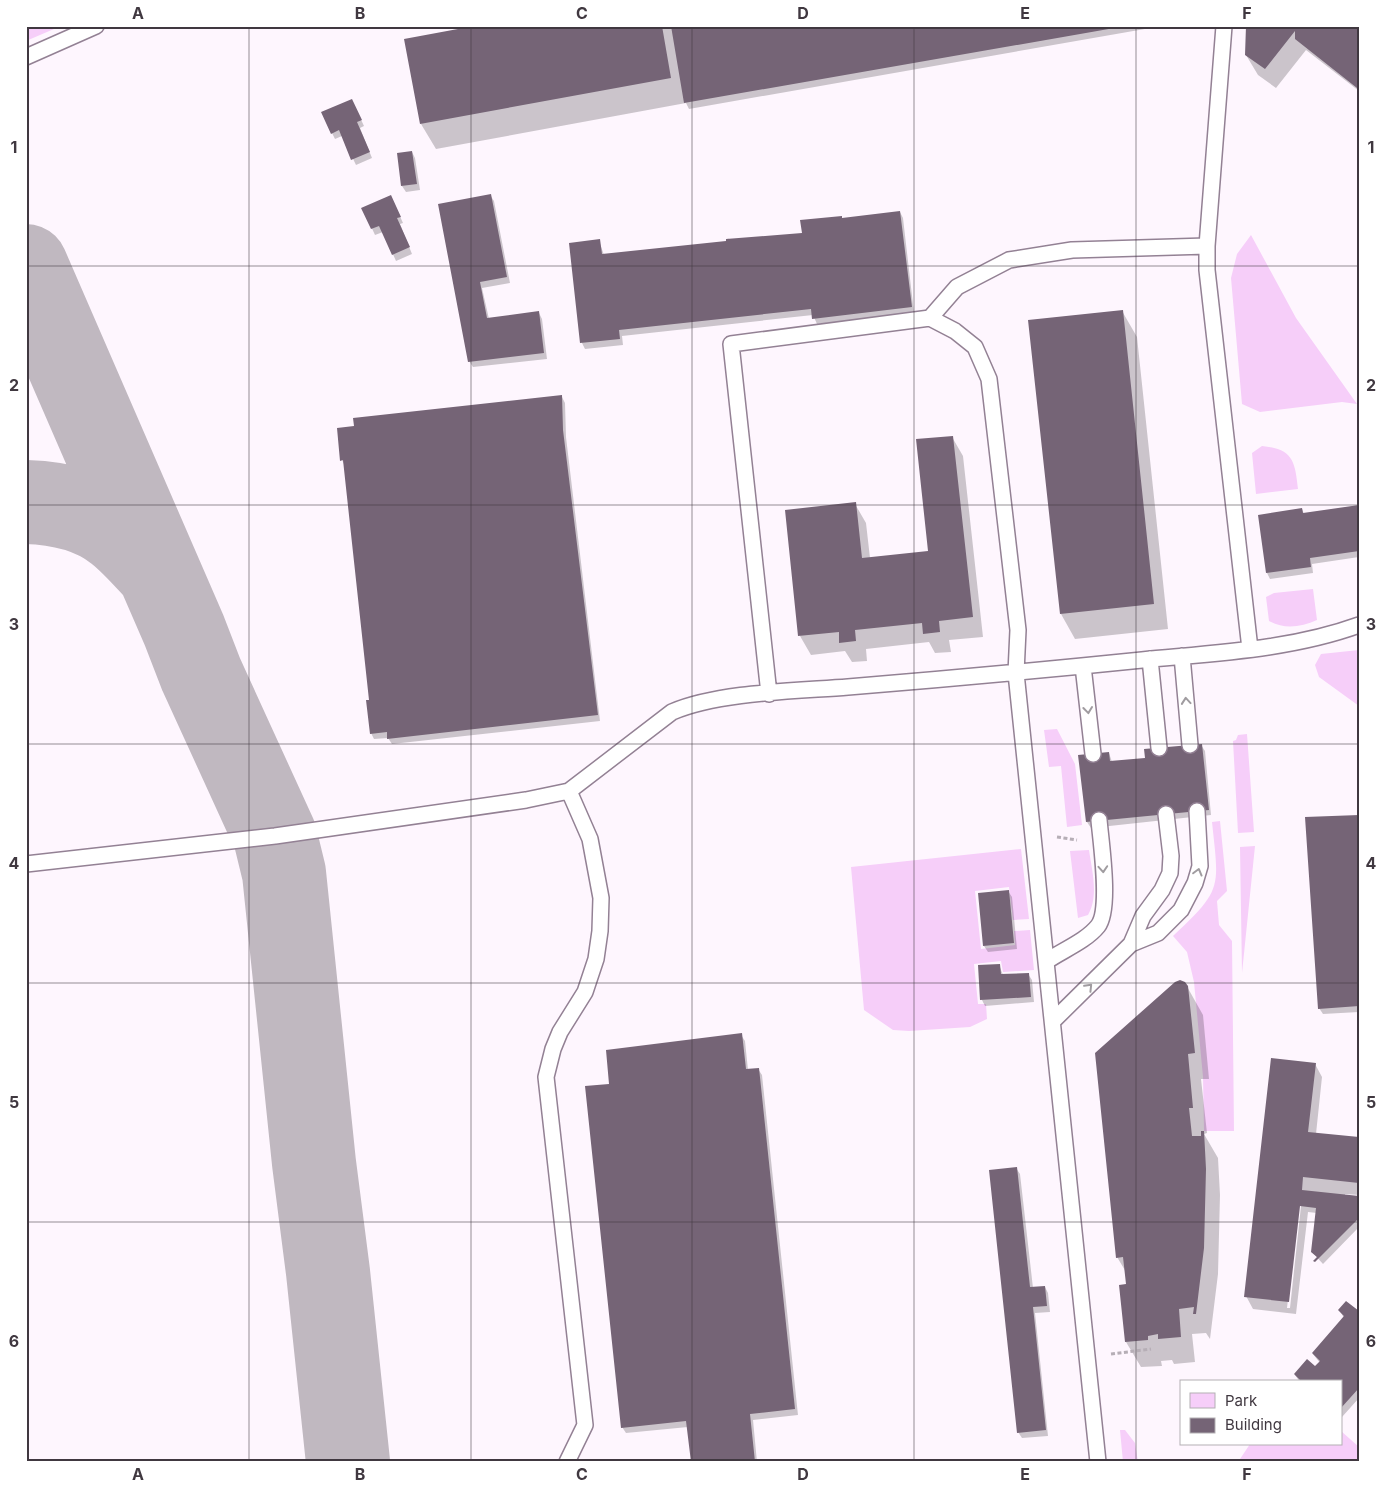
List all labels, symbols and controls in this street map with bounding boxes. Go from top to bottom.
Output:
text: A [132,3,144,23]
text: B [355,3,365,23]
text: C [576,3,588,23]
text: D [797,3,809,23]
text: E [1020,3,1030,23]
text: F [1242,3,1252,23]
text: 1 [11,137,17,157]
text: 1 [1368,137,1374,157]
text: 2 [9,375,19,395]
text: 2 [1366,375,1376,395]
text: 3 [9,614,19,634]
text: 3 [1366,614,1376,634]
one-way arrow [1181,696,1192,704]
one-way arrow [1082,706,1093,714]
text: 4 [9,853,20,873]
text: 4 [1366,853,1377,873]
one-way arrow [1097,865,1108,873]
one-way arrow [1192,868,1203,877]
one-way arrow [1084,984,1093,993]
text: 5 [9,1092,19,1112]
text: 5 [1366,1092,1376,1112]
text: 6 [9,1331,19,1351]
text: 6 [1366,1331,1376,1351]
legend [1180,1380,1342,1446]
text: Park [1225,1391,1258,1410]
text: Building [1225,1415,1282,1434]
text: A [132,1464,144,1484]
text: B [355,1464,365,1484]
text: C [576,1464,588,1484]
text: D [797,1464,809,1484]
text: E [1020,1464,1030,1484]
text: F [1242,1464,1252,1484]

